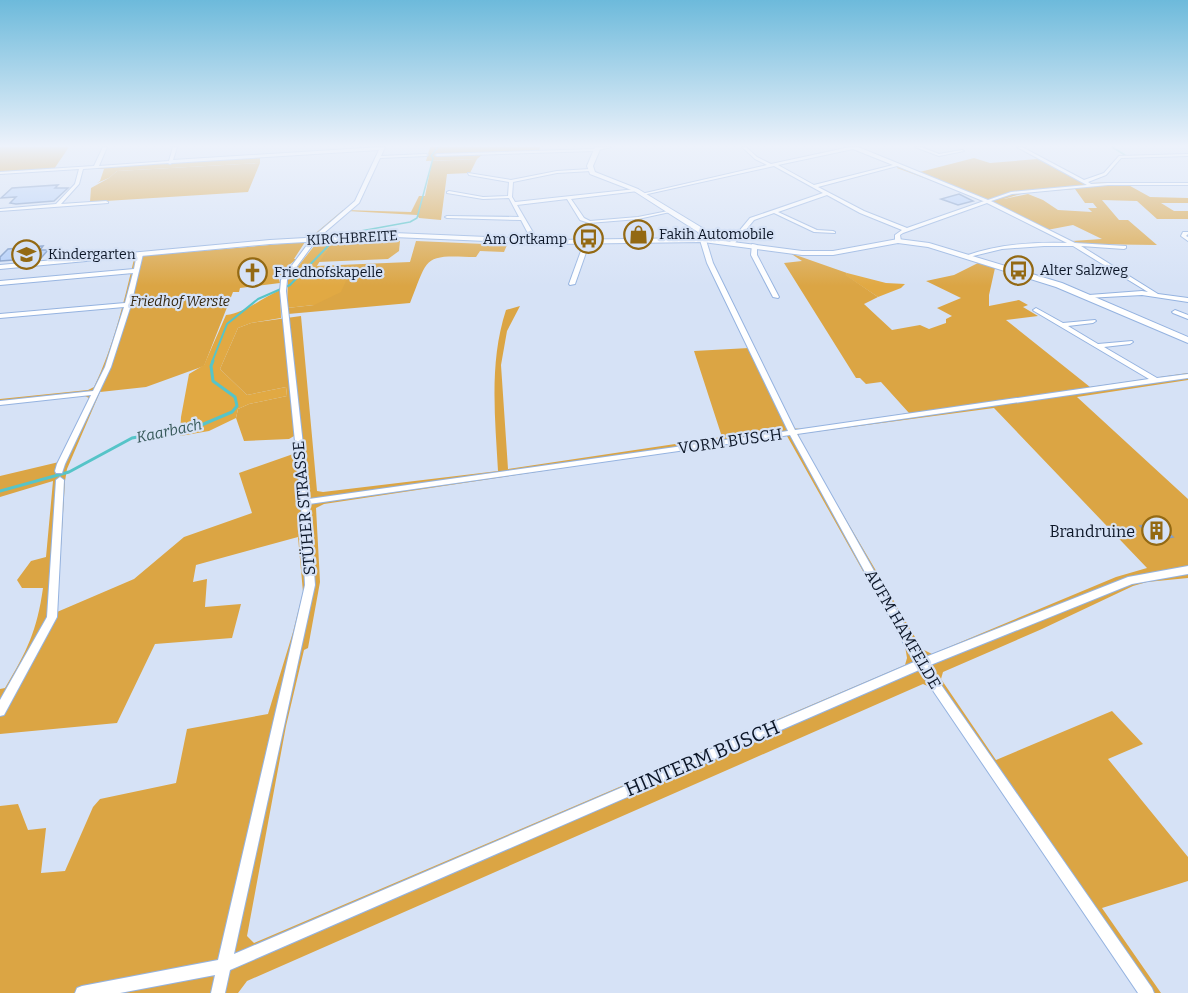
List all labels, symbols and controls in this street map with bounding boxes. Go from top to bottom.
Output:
shop icon: Fakih Automobile [622,218,654,250]
bus stop icon: Am Ortkamp [572,223,604,255]
place label: Fakih Automobile [659,226,774,243]
street label: KIRCHBREITE [306,227,398,249]
place label: Am Ortkamp [483,231,567,248]
school or university icon: Kindergarten [11,238,43,270]
place label: Kindergarten [48,246,136,263]
bus stop icon: Alter Salzweg [1003,254,1035,286]
church icon: Friedhofskapelle [237,256,269,288]
place label: Alter Salzweg [1040,262,1128,279]
place label: Friedhofskapelle [274,264,383,281]
park label: Friedhof Werste [130,293,230,310]
water label: Kaarbach [135,415,204,447]
street label: VORM BUSCH [677,424,783,458]
street label: STÜHER STRASSE [289,440,319,576]
building icon: Brandruine [1140,515,1172,547]
place label: Brandruine [1050,522,1135,541]
street label: AUFM HAMFELDE [861,566,945,692]
street label: HINTERM BUSCH [621,715,783,801]

